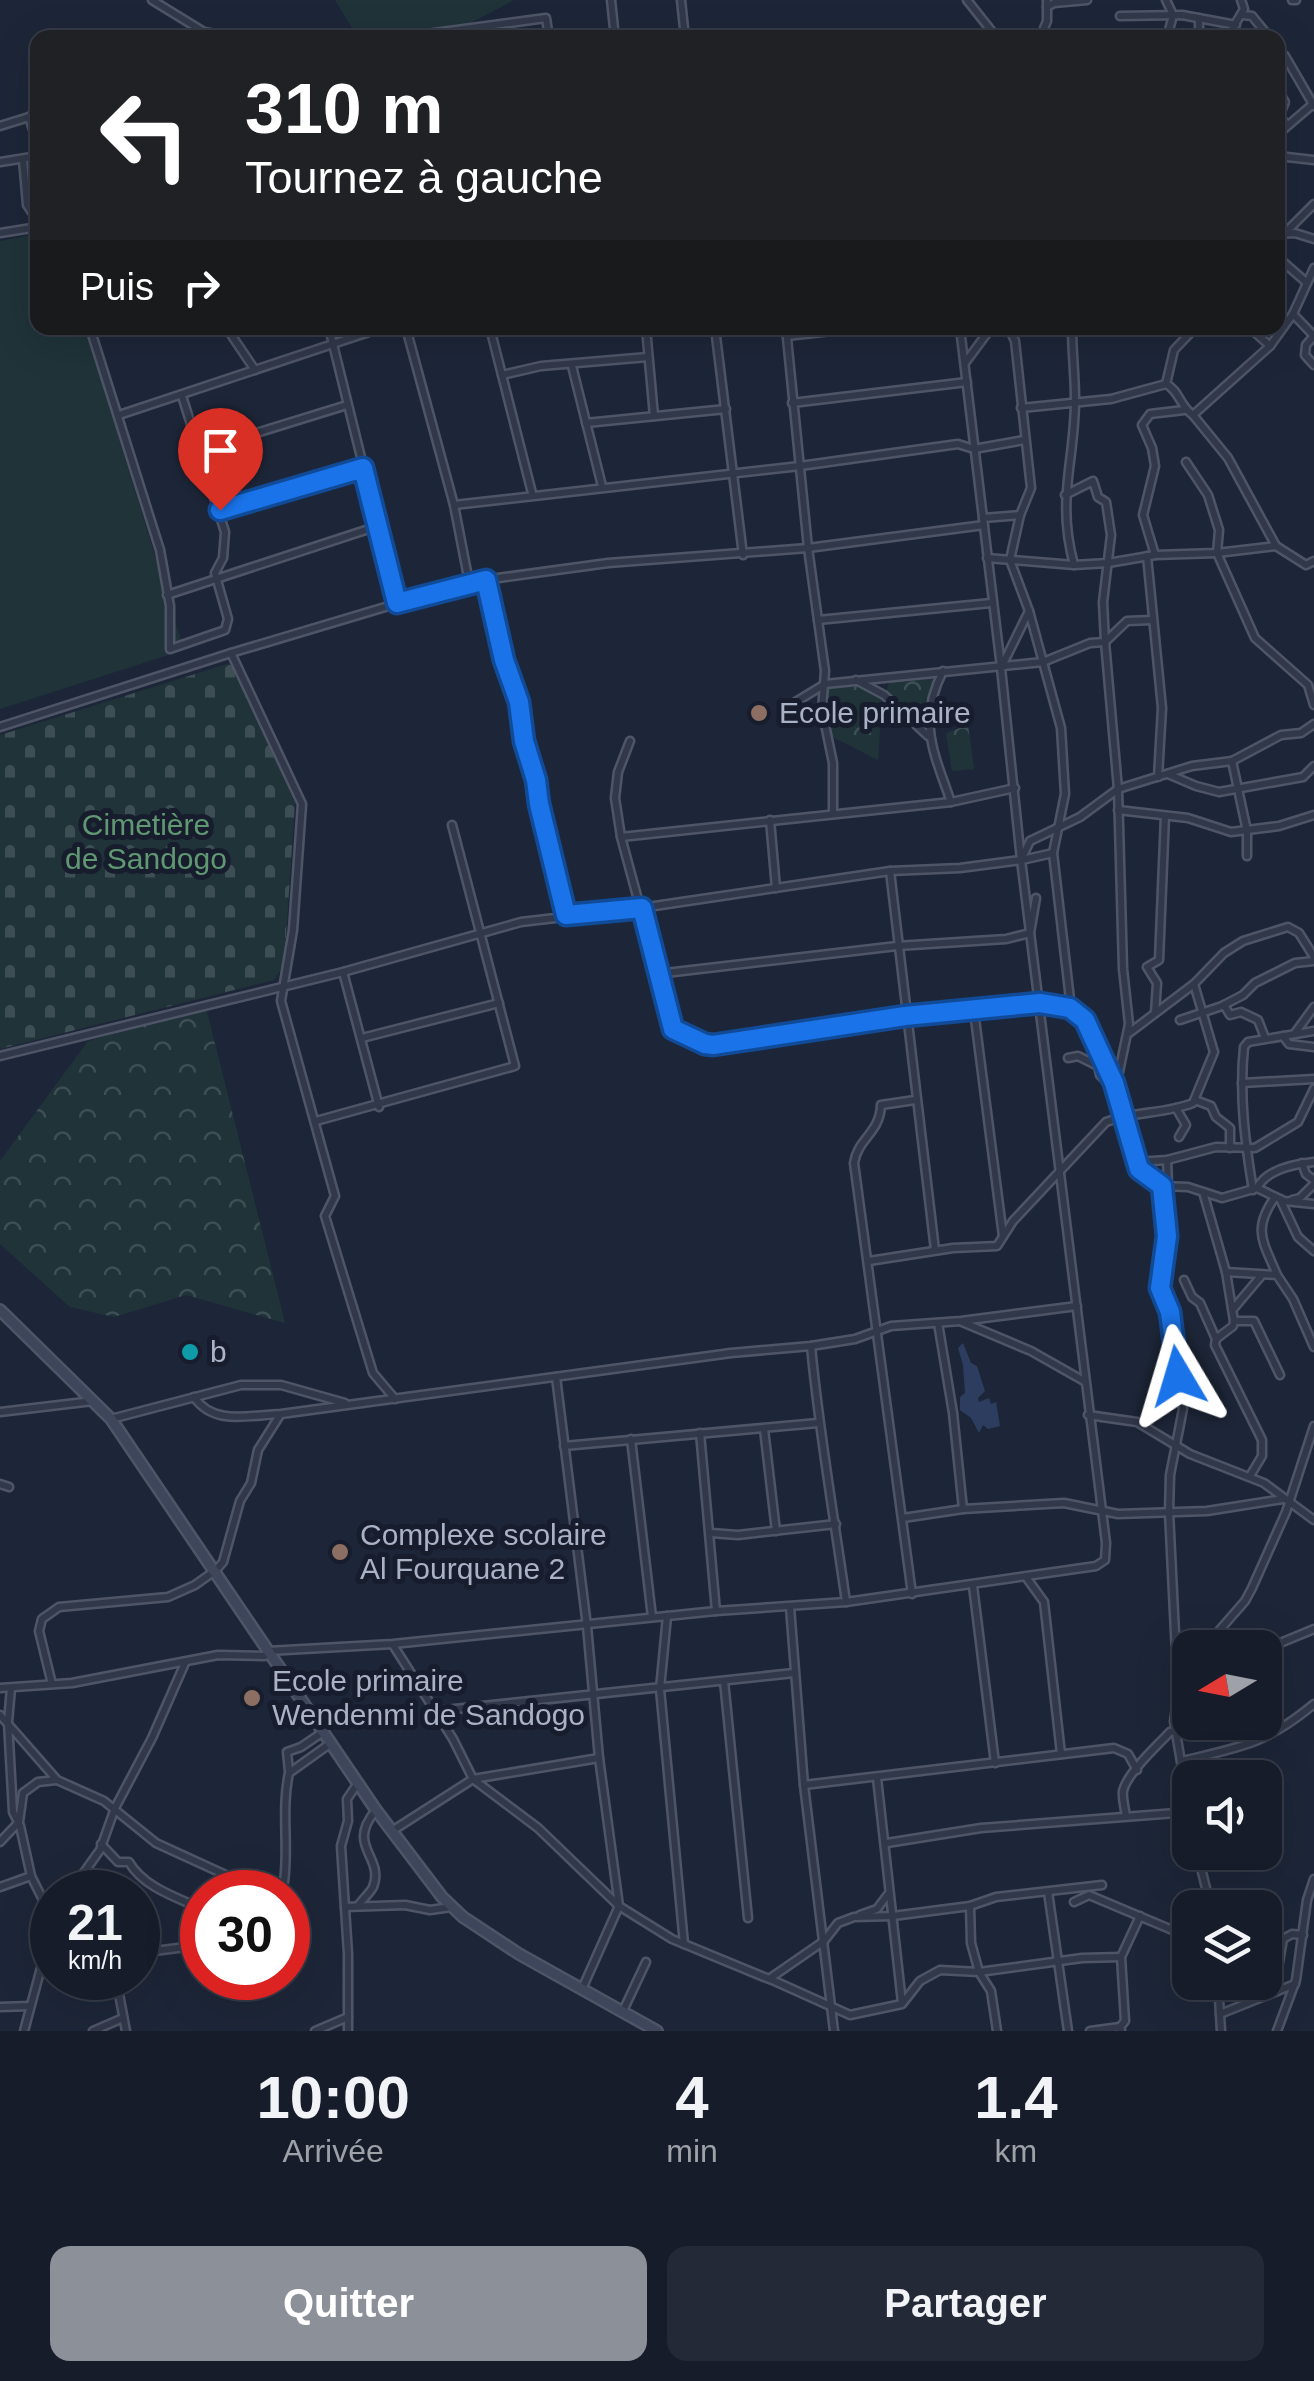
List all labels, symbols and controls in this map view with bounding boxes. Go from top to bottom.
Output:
icon: left [80,70,210,200]
text: 310 m [245,70,443,148]
text: Tournez à gauche [245,152,603,203]
icon: right [174,260,229,315]
text: Puis [80,266,154,308]
pin [178,408,263,511]
icon: arrive [193,423,248,478]
place label: Ecole primaire [779,696,971,729]
marker: Ecole primaire [748,702,770,724]
park label: Cimetière de Sandogo [65,808,227,875]
position arrow [1126,1324,1230,1428]
place label: b [210,1335,227,1368]
marker: b [179,1341,201,1363]
place label: Complexe scolaire Al Fourquane 2 [360,1518,607,1585]
marker: Complexe scolaire Al Fourquane 2 [329,1541,351,1563]
north arrow [1172,1630,1282,1740]
map controls [1172,1630,1282,2000]
place label: Ecole primaire Wendenmi de Sandogo [272,1664,585,1731]
marker: Ecole primaire Wendenmi de Sandogo [241,1687,263,1709]
button: sound [1172,1760,1282,1870]
speed limit sign: 30 [180,1870,310,2000]
button: layers [1172,1890,1282,2000]
text: 21 [67,1895,123,1951]
text: km/h [68,1946,122,1974]
text: 10:00 [256,2064,410,2131]
text: 4 [675,2064,709,2131]
text: 1.4 [974,2064,1058,2131]
text: Arrivée [282,2133,384,2169]
text: min [666,2133,718,2169]
text: km [995,2133,1037,2169]
button: Quitter [50,2246,647,2361]
button: Partager [667,2246,1264,2361]

